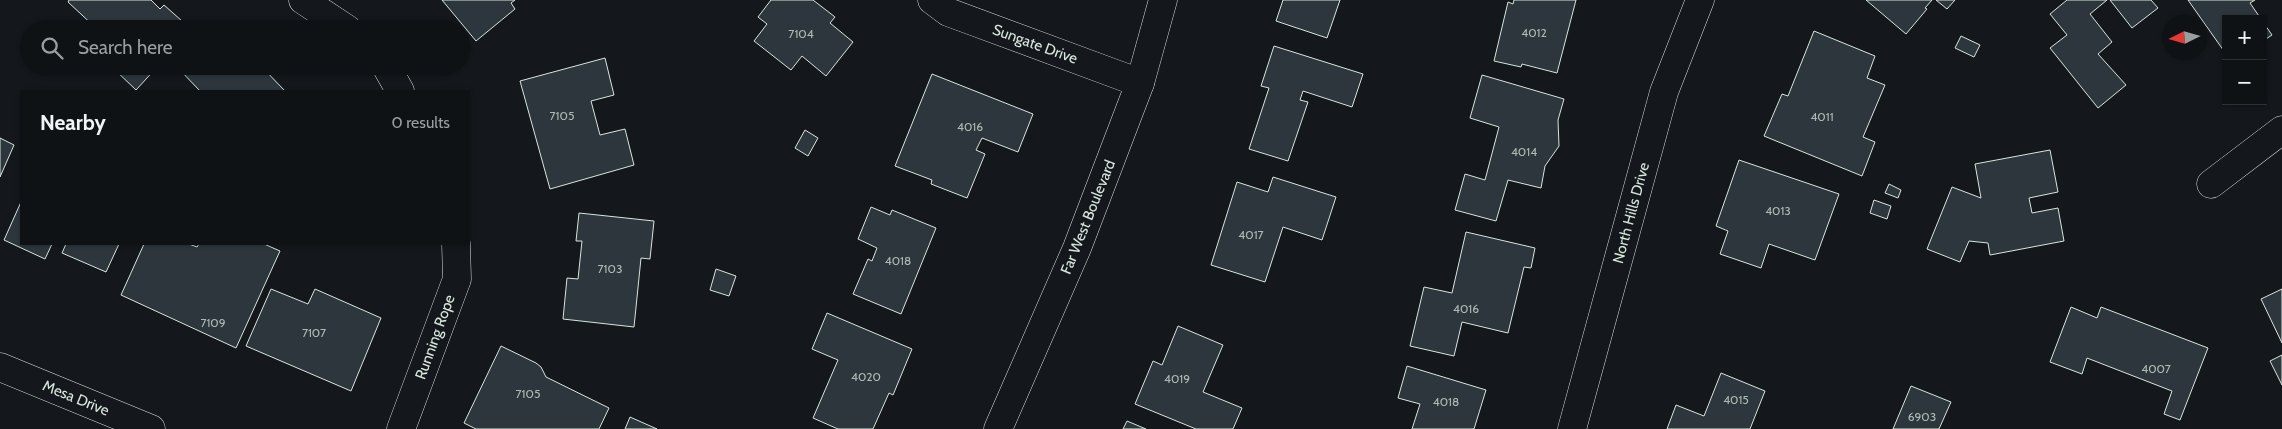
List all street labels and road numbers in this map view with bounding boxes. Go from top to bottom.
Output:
street label: Sungate Drive [990,20,1080,68]
street label: Far West Boulevard [1057,157,1119,277]
street label: North Hills Drive [1609,160,1653,265]
street label: Running Rope [411,292,459,382]
street label: Mesa Drive [40,377,112,420]

